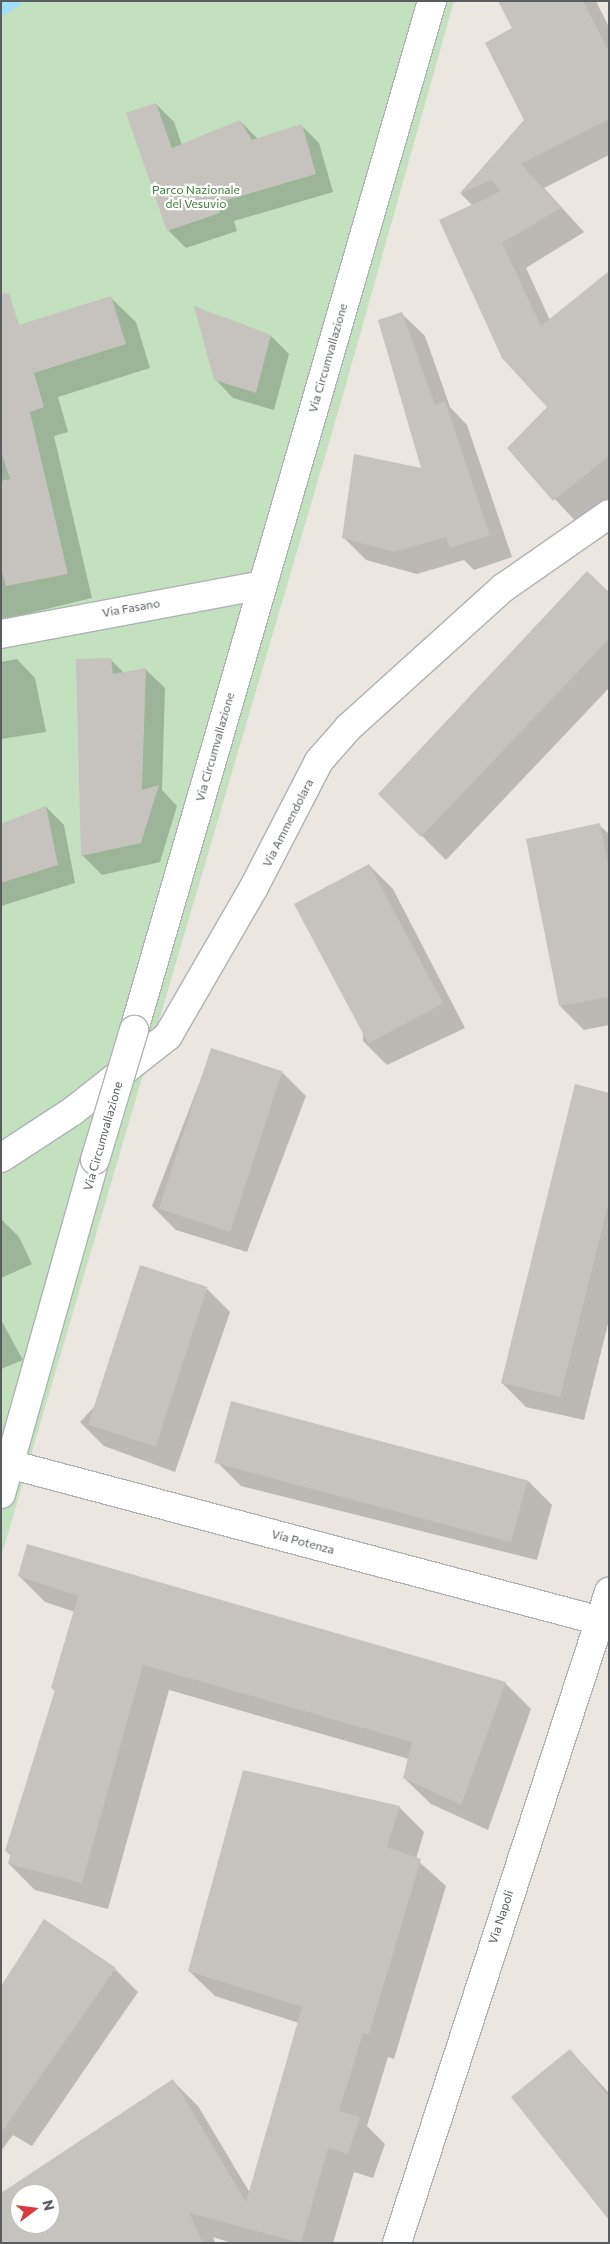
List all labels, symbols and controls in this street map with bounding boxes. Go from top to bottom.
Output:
park label: Parco Nazionale del Vesuvio [152,183,240,211]
street label: Via Circumvallazione [306,302,350,414]
street label: Via Fasano [101,596,161,620]
street label: Via Circumvallazione [193,691,237,803]
street label: Via Ammendolara [260,777,316,869]
street label: Via Circumvallazione [81,1080,125,1192]
street label: Via Potenza [270,1527,336,1557]
street label: Via Napoli [486,1888,516,1946]
north arrow [10,2184,60,2234]
text: N [39,2198,59,2213]

